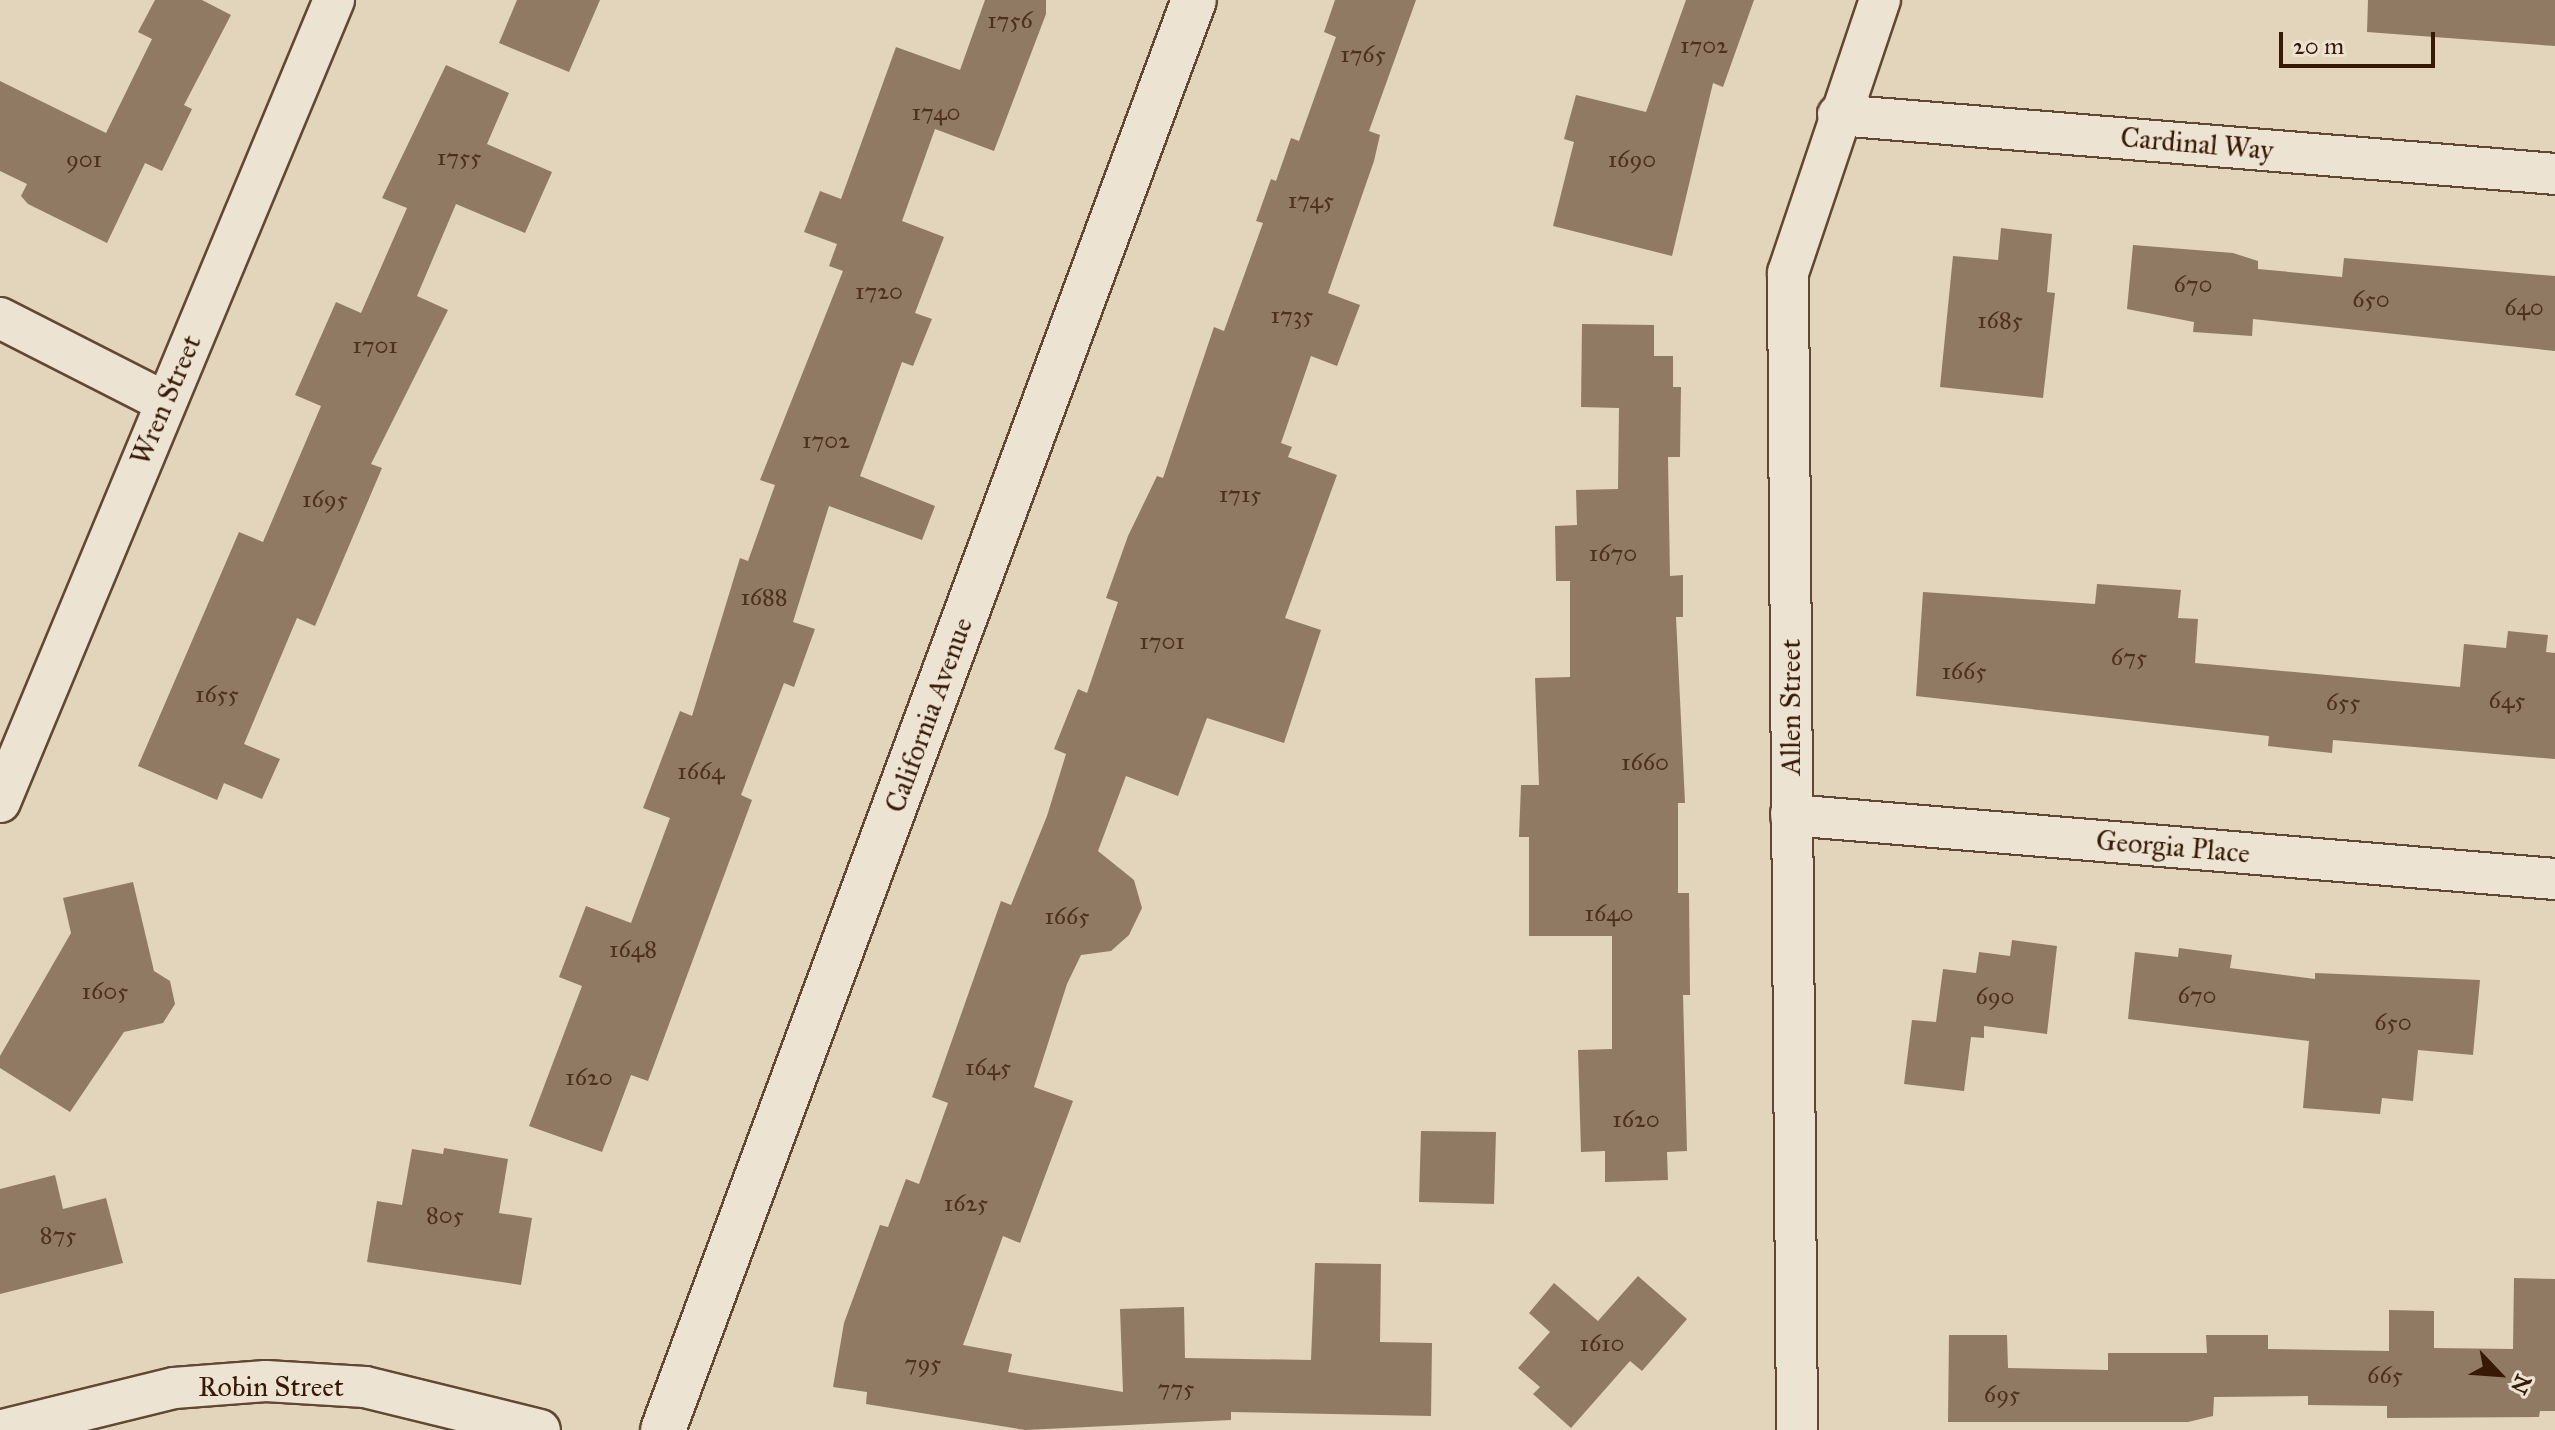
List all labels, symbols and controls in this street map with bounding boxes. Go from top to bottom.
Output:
house number: 1756 [987,7,1033,35]
scale bar [2283,16,2439,66]
text: 20 m [2293,31,2344,61]
house number: 1702 [1680,32,1728,60]
house number: 1765 [1340,41,1386,69]
house number: 1740 [911,99,961,127]
street label: Cardinal Way [2119,121,2275,167]
house number: 1755 [437,144,481,172]
house number: 901 [66,146,102,174]
house number: 1690 [1608,146,1656,174]
house number: 1745 [1288,187,1334,215]
house number: 670 [2173,271,2213,299]
house number: 1720 [855,278,903,306]
house number: 650 [2352,286,2390,314]
house number: 640 [2504,294,2544,322]
house number: 1735 [1270,302,1314,330]
house number: 1685 [1977,307,2023,335]
street label: Wren Street [124,330,208,470]
house number: 1701 [352,332,398,360]
house number: 1702 [802,427,850,455]
house number: 1715 [1219,481,1261,509]
house number: 1695 [302,486,348,514]
house number: 1670 [1589,540,1637,568]
house number: 1688 [740,584,788,612]
street label: California Avenue [878,613,980,817]
house number: 1701 [1139,628,1185,656]
street label: Allen Street [1774,639,1808,775]
house number: 675 [2111,644,2147,672]
house number: 1665 [1941,658,1987,686]
house number: 1655 [195,681,239,709]
house number: 645 [2489,687,2525,715]
house number: 655 [2326,689,2360,717]
house number: 1660 [1621,749,1669,777]
house number: 1664 [677,758,725,786]
street label: Georgia Place [2095,824,2251,870]
house number: 1640 [1584,900,1634,928]
house number: 1665 [1044,903,1090,931]
house number: 1648 [609,936,657,964]
house number: 1605 [82,978,128,1006]
house number: 670 [2177,982,2217,1010]
house number: 690 [1975,983,2015,1011]
house number: 650 [2374,1009,2412,1037]
house number: 1645 [965,1054,1011,1082]
house number: 1620 [565,1064,613,1092]
house number: 1620 [1612,1106,1660,1134]
house number: 1625 [944,1190,988,1218]
house number: 805 [426,1202,464,1230]
house number: 875 [40,1222,76,1250]
house number: 1610 [1580,1330,1624,1358]
north arrow [2459,1334,2539,1414]
house number: 795 [905,1350,941,1378]
house number: 665 [2367,1362,2403,1390]
street label: Robin Street [198,1370,344,1404]
text: N [2505,1370,2537,1399]
house number: 775 [1158,1375,1194,1403]
house number: 695 [1984,1381,2020,1409]

